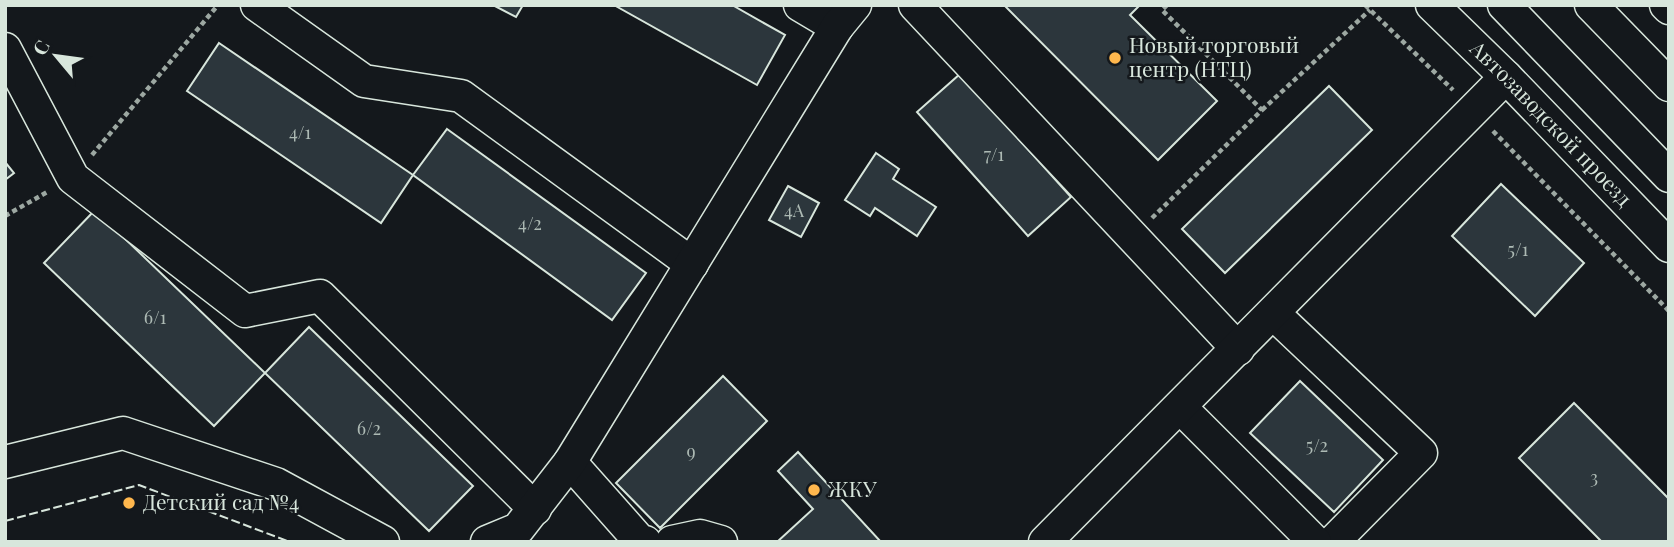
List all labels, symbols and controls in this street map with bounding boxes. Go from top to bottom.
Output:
north arrow [21,21,91,91]
place label: Новый торговый центр (НТЦ) [1129,30,1299,82]
street label: Автозаводской проезд [1464,33,1639,211]
text: С [26,35,55,59]
marker: Новый торговый центр (НТЦ) [1107,50,1123,66]
house number: 4/1 [289,120,311,144]
house number: 7/1 [984,142,1005,166]
house number: 4А [784,198,805,222]
house number: 4/2 [518,211,542,235]
house number: 5/1 [1508,237,1529,261]
house number: 6/1 [144,305,167,329]
house number: 6/2 [357,416,381,440]
house number: 5/2 [1306,433,1328,457]
house number: 9 [686,439,696,463]
house number: 3 [1590,465,1598,489]
place label: ЖКУ [828,474,877,502]
marker: ЖКУ [806,482,822,498]
place label: Детский сад №4 [143,487,299,515]
marker: Детский сад №4 [121,495,137,511]

